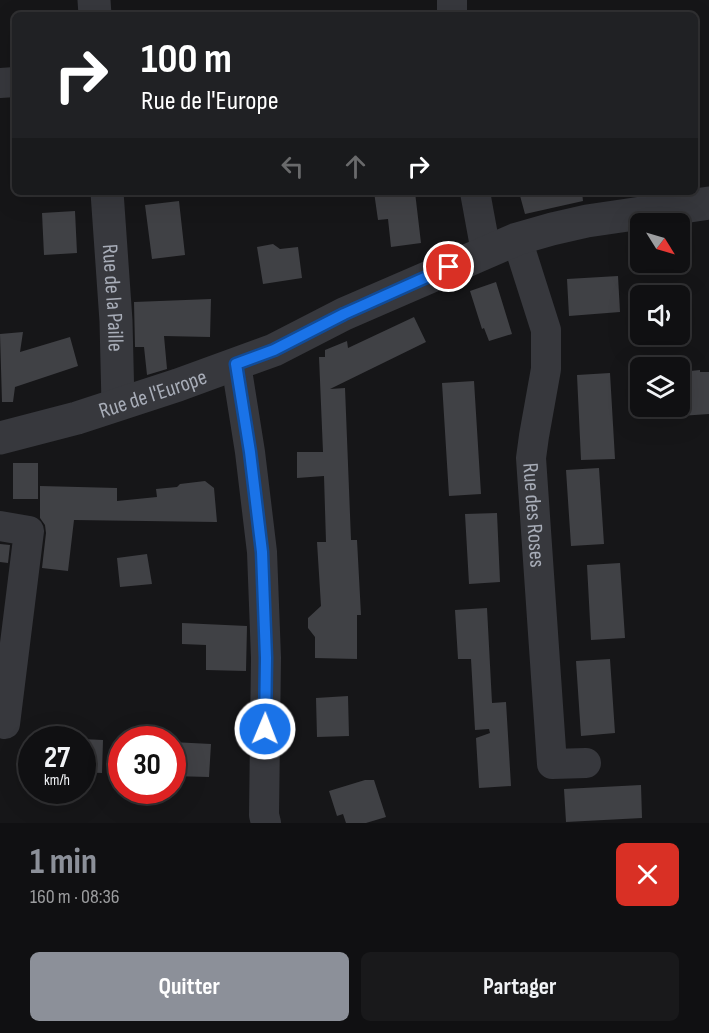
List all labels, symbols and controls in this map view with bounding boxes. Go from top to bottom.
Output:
text: 100 m [141,34,232,85]
icon: right [42,36,120,114]
text: Rue de l'Europe [141,85,279,117]
icon: left [276,150,309,183]
icon: ahead [339,150,372,183]
icon: right [402,150,435,183]
north arrow [630,213,690,273]
map controls [630,213,690,417]
pin [423,241,474,292]
street label: Rue de la Paille [96,243,129,352]
icon: arrive [432,250,465,283]
button: sound [630,285,690,345]
button: layers [630,357,690,417]
street label: Rue de l'Europe [95,364,211,425]
street label: Rue des Roses [516,462,550,569]
position arrow [233,697,297,761]
speed limit sign: 30 [108,726,186,804]
text: 27 [44,740,70,776]
text: km/h [44,771,70,790]
text: 1 min [30,841,97,884]
button: close [616,843,679,906]
text: 160 m · 08:36 [30,885,120,909]
button: Quitter [30,952,349,1021]
button: Partager [361,952,679,1021]

